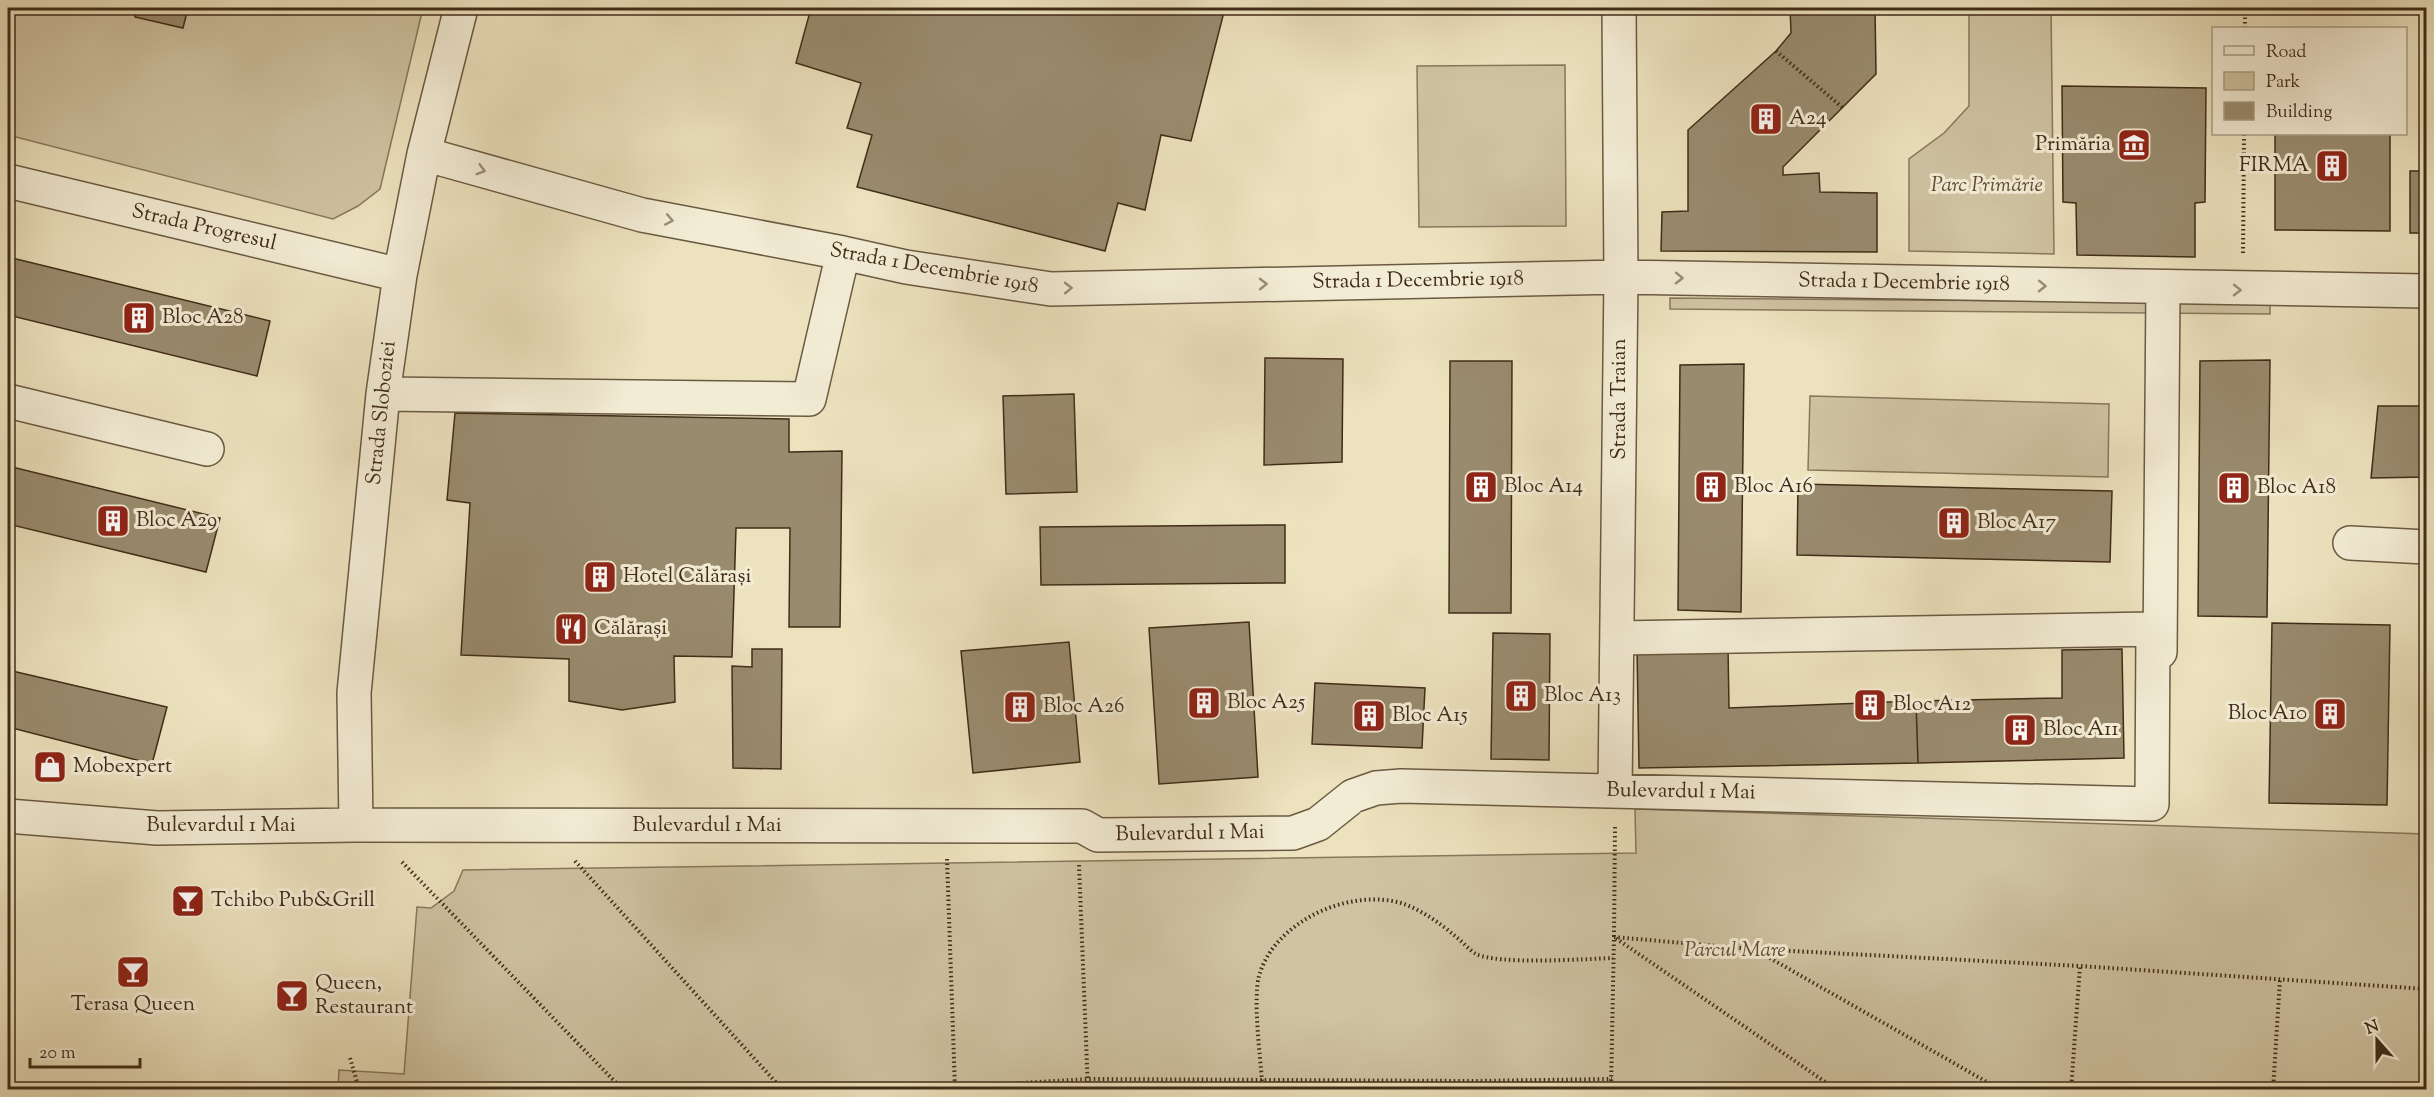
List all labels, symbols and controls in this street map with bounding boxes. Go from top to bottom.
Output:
legend [2212,27,2407,135]
text: Road [2266,40,2306,66]
text: Park [2266,70,2301,96]
text: Building [2266,100,2332,126]
building icon: A24 [1748,101,1784,137]
place label: A24 [1789,104,1826,134]
museum icon: Primăria [2116,127,2152,163]
place label: Primăria [2035,130,2111,160]
building icon: FIRMA [2314,148,2350,184]
place label: FIRMA [2239,151,2309,181]
one-way arrow [475,163,486,175]
park label: Parc Primărie [1931,171,2043,201]
street label: Strada Progresul [129,197,280,259]
one-way arrow [664,213,674,226]
street label: Strada 1 Decembrie 1918 [827,236,1041,302]
street label: Strada 1 Decembrie 1918 [1312,264,1524,298]
street label: Strada 1 Decembrie 1918 [1798,266,2010,300]
one-way arrow [1675,272,1684,284]
one-way arrow [1258,278,1267,290]
one-way arrow [2037,279,2046,292]
one-way arrow [1063,282,1072,295]
one-way arrow [2232,283,2241,296]
building icon: Bloc A28 [121,300,157,336]
place label: Bloc A28 [162,303,244,333]
street label: Strada Traian [1605,338,1635,460]
street label: Strada Sloboziei [360,339,404,487]
building icon: Bloc A14 [1463,469,1499,505]
building icon: Bloc A16 [1693,469,1729,505]
building icon: Bloc A18 [2216,470,2252,506]
place label: Bloc A14 [1504,472,1583,502]
place label: Bloc A16 [1734,472,1813,502]
place label: Bloc A18 [2257,473,2336,503]
building icon: Bloc A29 [95,503,131,539]
building icon: Bloc A17 [1936,505,1972,541]
place label: Bloc A29 [136,506,217,536]
place label: Bloc A17 [1977,508,2056,538]
building icon: Hotel Călărași [582,559,618,595]
place label: Hotel Călărași [623,562,752,592]
restaurant icon: Călărași [553,611,589,647]
place label: Călărași [594,614,667,644]
building icon: Bloc A13 [1503,678,1539,714]
place label: Bloc A13 [1544,681,1621,711]
building icon: Bloc A25 [1186,685,1222,721]
building icon: Bloc A12 [1852,687,1888,723]
place label: Bloc A25 [1227,688,1305,718]
building icon: Bloc A26 [1002,689,1038,725]
place label: Bloc A12 [1893,690,1971,720]
place label: Bloc A26 [1043,692,1125,722]
building icon: Bloc A10 [2312,696,2348,732]
building icon: Bloc A15 [1351,698,1387,734]
place label: Bloc A10 [2228,699,2307,729]
place label: Bloc A15 [1392,701,1468,731]
building icon: Bloc A11 [2002,712,2038,748]
place label: Bloc A11 [2043,715,2119,745]
shop icon: Mobexpert [32,749,68,785]
place label: Mobexpert [73,752,172,782]
street label: Bulevardul 1 Mai [1606,776,1756,808]
street label: Bulevardul 1 Mai [146,811,296,841]
street label: Bulevardul 1 Mai [632,811,782,841]
street label: Bulevardul 1 Mai [1115,818,1265,850]
bar icon: Tchibo Pub&Grill [170,883,206,919]
place label: Tchibo Pub&Grill [211,886,375,916]
park label: Parcul Mare [1684,936,1786,966]
bar icon: Terasa Queen [115,954,151,990]
place label: Queen, Restaurant [315,969,413,1023]
bar icon: Queen, Restaurant [274,978,310,1014]
place label: Terasa Queen [71,990,195,1020]
north arrow [2347,1010,2407,1070]
text: N [2362,1015,2383,1041]
scale bar [30,1031,140,1069]
text: 20 m [39,1041,76,1067]

